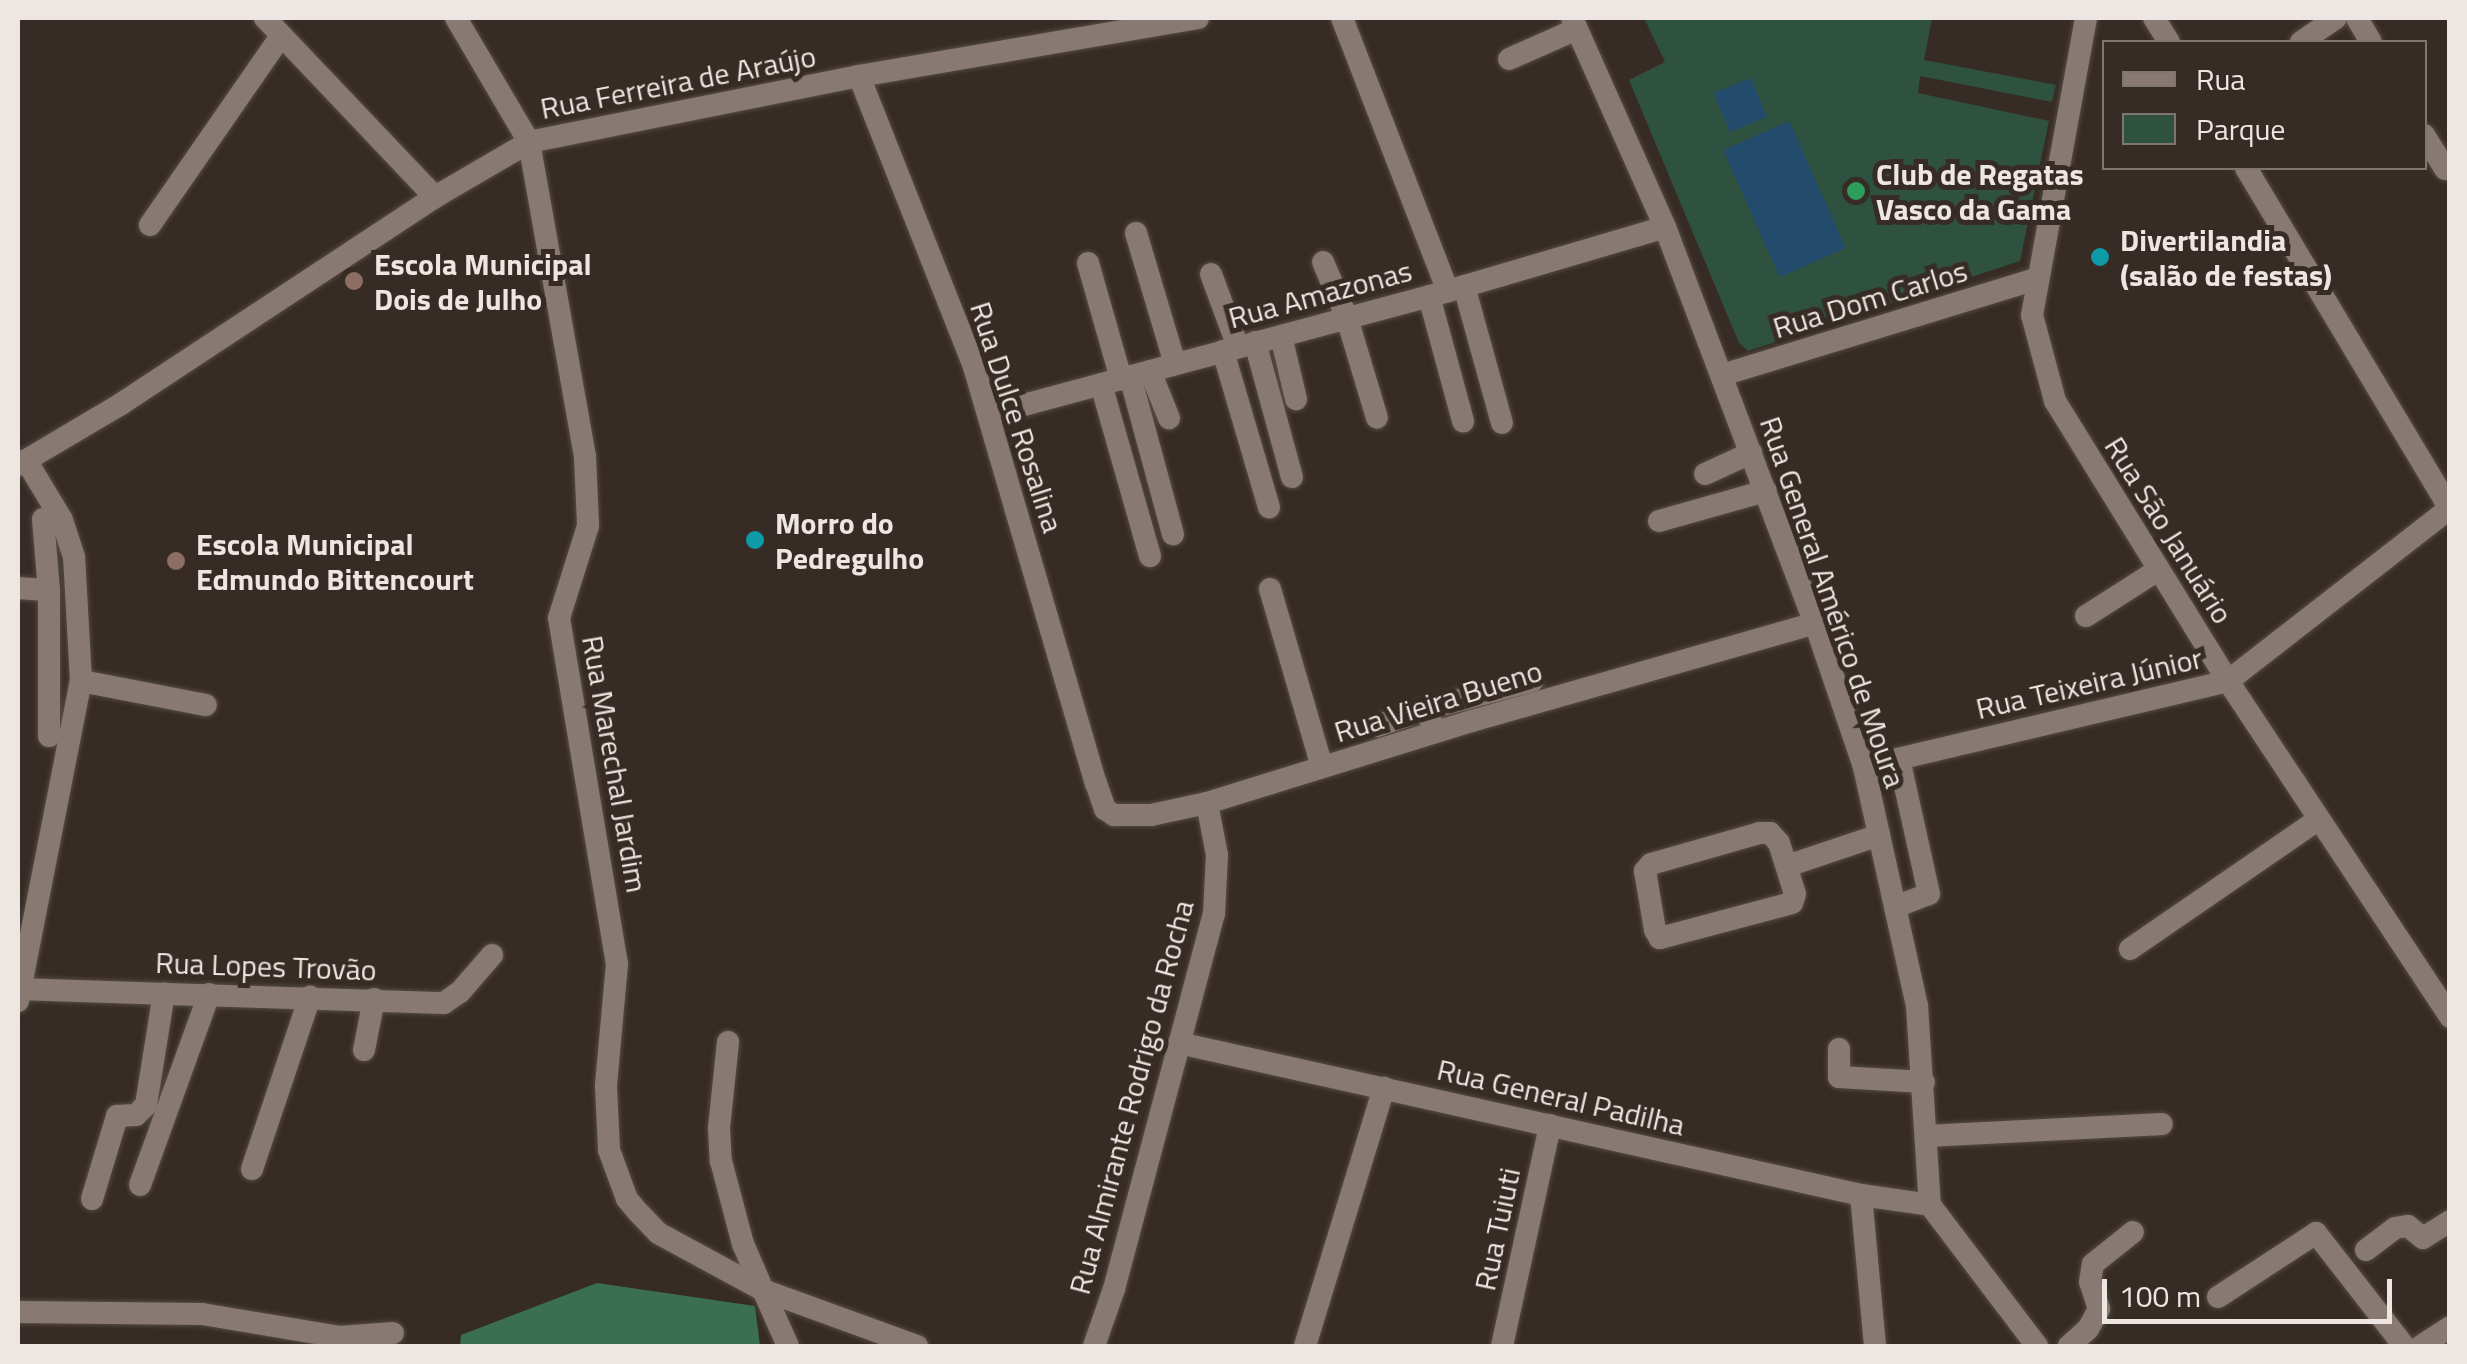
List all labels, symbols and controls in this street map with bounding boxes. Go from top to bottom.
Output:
street label: Rua Ferreira de Araújo [537,38,819,126]
legend [2102,40,2427,170]
text: Rua [2196,56,2245,102]
text: Parque [2196,106,2286,152]
place label: Club de Regatas Vasco da Gama [1876,156,2084,226]
marker: Club de Regatas Vasco da Gama [1845,180,1867,202]
place label: Divertilandia (salão de festas) [2120,222,2332,292]
place label: Escola Municipal Dois de Julho [374,246,592,316]
marker: Divertilandia (salão de festas) [2089,246,2111,268]
street label: Rua Amazonas [1224,252,1416,336]
street label: Rua Dom Carlos [1768,252,1972,346]
marker: Escola Municipal Dois de Julho [343,270,365,292]
street label: Rua Dulce Rosalina [963,297,1071,537]
street label: Rua General Américo de Moura [1752,412,1914,792]
street label: Rua São Januário [2097,430,2241,630]
place label: Morro do Pedregulho [775,505,924,576]
place label: Escola Municipal Edmundo Bittencourt [196,526,474,596]
marker: Morro do Pedregulho [744,529,766,551]
marker: Escola Municipal Edmundo Bittencourt [165,550,187,572]
street label: Rua Marechal Jardim [575,633,655,895]
street label: Rua Teixeira Júnior [1972,639,2206,727]
street label: Rua Vieira Bueno [1330,652,1546,750]
street label: Rua Almirante Rodrigo da Rocha [1061,896,1201,1298]
street label: Rua Lopes Trovão [155,944,377,988]
street label: Rua General Padilha [1434,1051,1688,1143]
street label: Rua Tuiuti [1466,1164,1528,1294]
scale bar [2107,1259,2397,1321]
text: 100 m [2119,1273,2201,1319]

